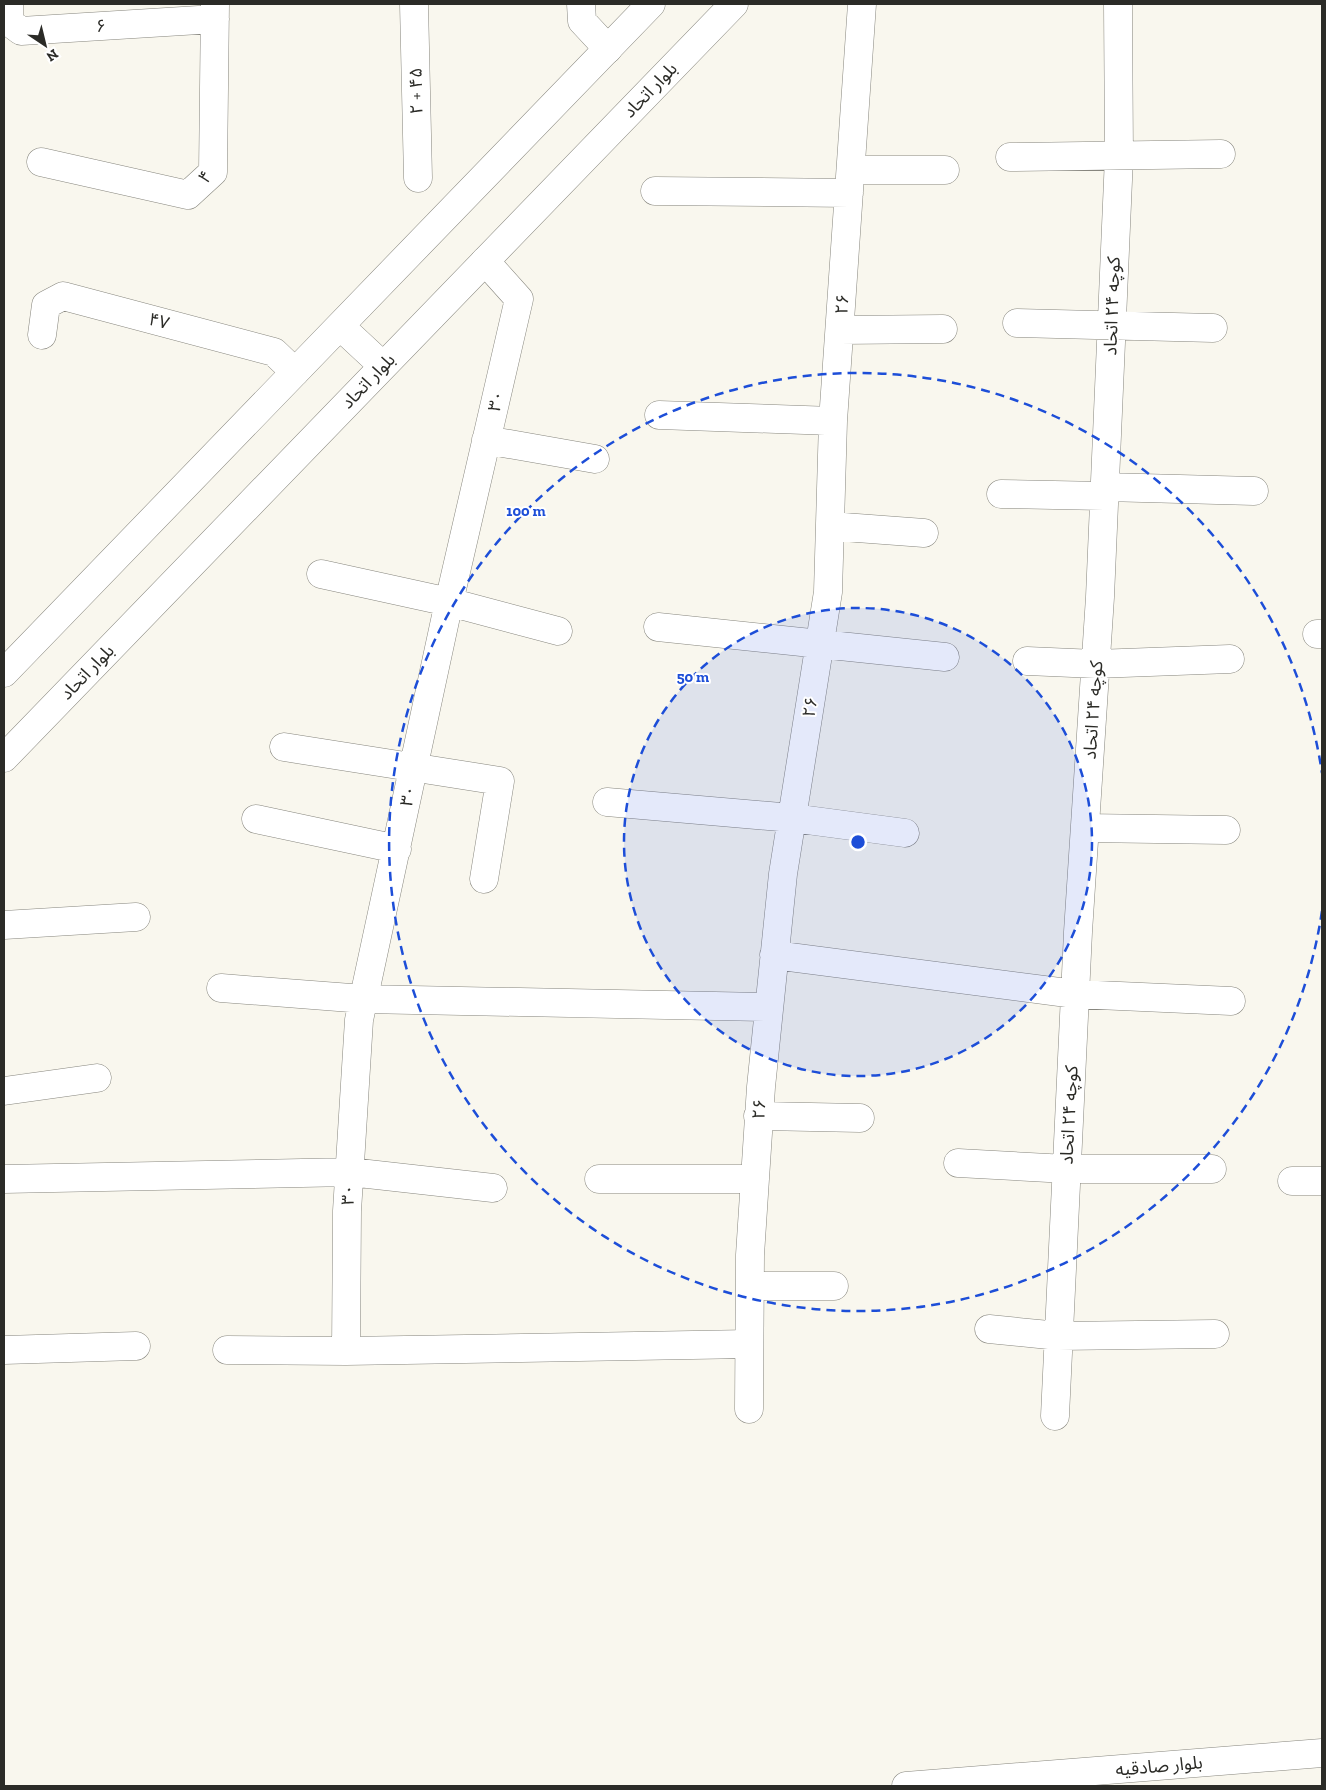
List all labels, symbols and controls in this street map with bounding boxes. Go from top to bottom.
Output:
street label: ۶ [95,15,107,37]
north arrow [20,20,70,70]
text: N [43,45,61,65]
street label: بلوار اتحاد [618,58,682,122]
street label: ۲ + ۴۵ [405,67,427,115]
street label: ۴ [193,166,217,188]
street label: کوچه ۲۴ اتحاد [1099,256,1125,356]
street label: ۲۶ [830,293,854,315]
street label: ۴۷ [146,308,172,334]
street label: بلوار اتحاد [336,349,400,413]
street label: ۳۰ [483,388,509,414]
text: 100 m [506,502,546,520]
street label: بلوار اتحاد [55,640,119,704]
street label: کوچه ۲۴ اتحاد [1079,659,1108,760]
text: 50 m [677,668,709,686]
street label: ۲۶ [798,695,822,719]
street label: ۳۰ [395,784,421,808]
centre of rings [849,833,867,851]
street label: کوچه ۲۴ اتحاد [1055,1064,1083,1165]
street label: ۲۶ [747,1098,771,1120]
street label: ۳۰ [336,1184,360,1206]
street label: بلوار صادقیه [1115,1751,1203,1781]

